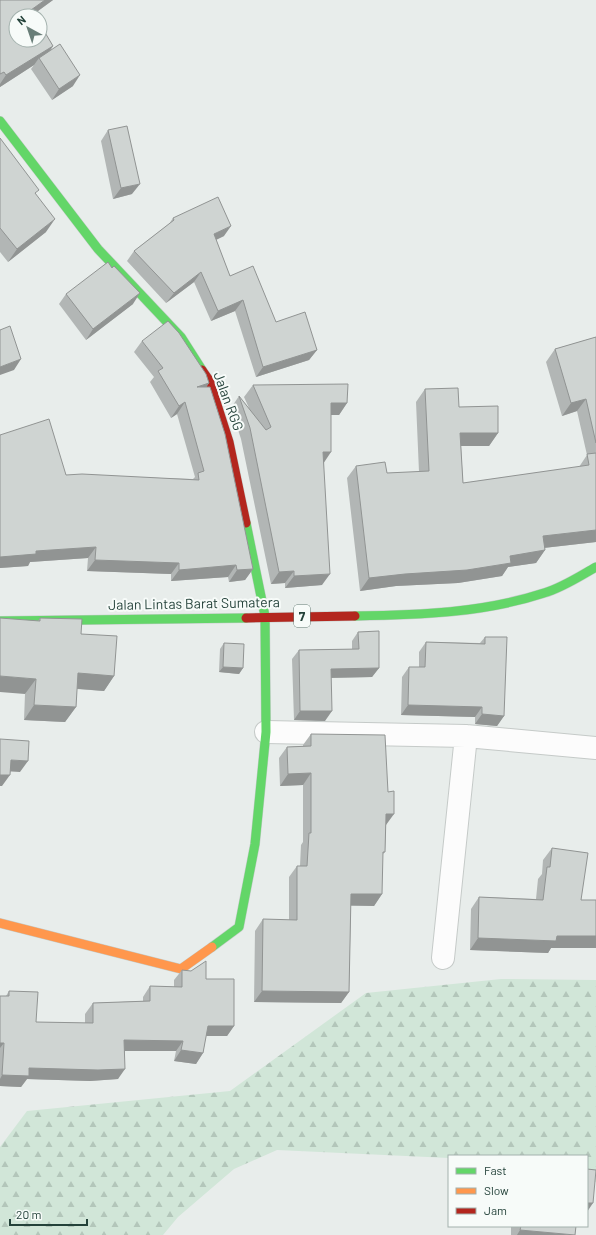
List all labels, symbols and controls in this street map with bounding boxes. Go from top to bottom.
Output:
north arrow [8,8,48,48]
text: N [14,13,28,27]
street label: Jalan RGG [210,369,248,433]
street label: Jalan Lintas Barat Sumatera [108,593,280,613]
road number: 7 [294,605,310,627]
legend [448,1155,588,1227]
text: Fast [484,1163,507,1177]
text: Slow [484,1183,509,1197]
scale bar [10,1201,87,1227]
text: Jam [484,1203,507,1217]
text: 20 m [16,1207,42,1221]

